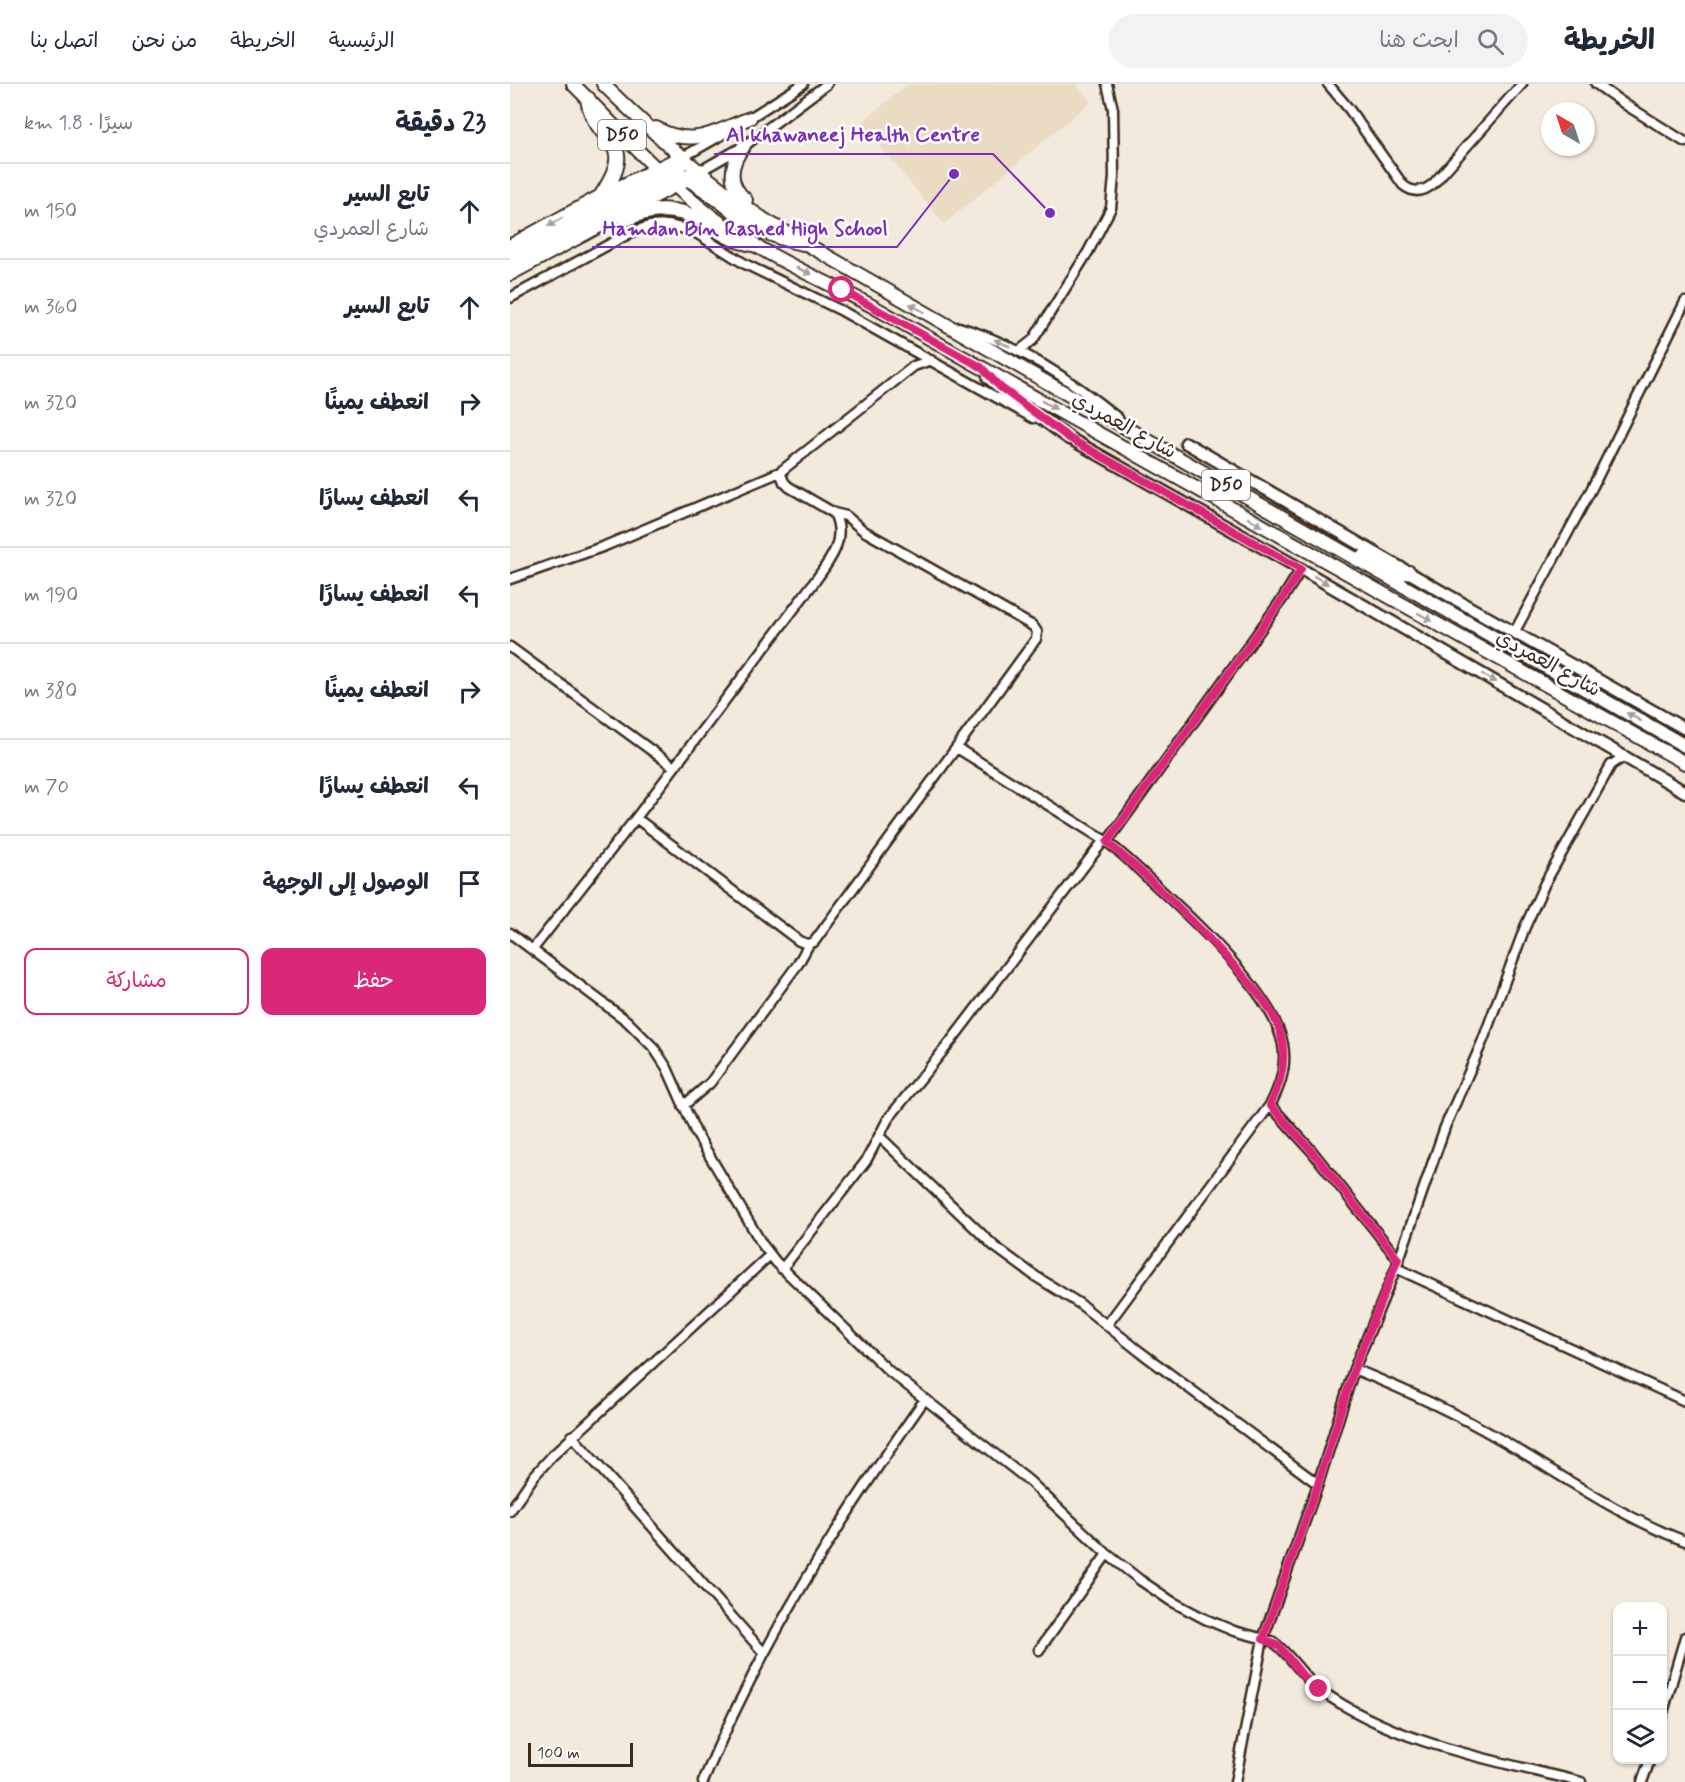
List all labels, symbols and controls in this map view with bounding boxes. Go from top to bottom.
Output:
search box [1108,14,1528,68]
text: الخريطة [1564,23,1655,60]
icon: search [1474,25,1507,58]
text: اتصل بنا [30,27,98,55]
text: من نحن [131,27,197,55]
text: الخريطة [230,27,296,55]
text: الرئيسية [329,27,395,55]
text: ابحث هنا [1379,27,1459,55]
north arrow [1541,102,1595,156]
text: 23 دقيقة [395,107,486,141]
text: سيرًا · 1.8 km [24,110,133,137]
callout: Al khawaneej Health Centre [714,115,993,154]
road number: D50 [598,120,646,150]
text: Al khawaneej Health Centre [726,121,980,149]
text: تابع السير [345,181,429,209]
icon: ahead [453,195,486,228]
text: 150 m [24,198,77,225]
callout: Hamdan Bin Rashed High School [592,208,897,247]
text: Hamdan Bin Rashed High School [602,215,888,245]
text: شارع العمردي [314,216,429,243]
one-way arrow [546,217,563,227]
one-way arrow [796,267,813,276]
route start [828,276,854,302]
icon: ahead [453,291,486,324]
text: تابع السير [345,293,429,321]
text: 360 m [24,294,77,321]
one-way arrow [909,304,926,314]
one-way arrow [993,339,1010,348]
street label: شارع العمردي [1067,386,1181,466]
icon: right [453,387,486,420]
text: انعطف يمينًا [325,389,429,417]
text: 320 m [24,390,77,417]
one-way arrow [1041,400,1057,411]
road number: D50 [1202,470,1250,500]
icon: left [453,483,486,516]
text: انعطف يسارًا [319,485,429,513]
text: 320 m [24,486,77,513]
one-way arrow [1247,516,1264,526]
one-way arrow [1312,575,1329,585]
icon: left [453,579,486,612]
text: انعطف يسارًا [319,581,429,609]
text: 190 m [24,582,78,609]
one-way arrow [1417,612,1434,622]
street label: شارع العمردي [1491,624,1605,704]
one-way arrow [1481,673,1497,684]
icon: right [453,675,486,708]
text: انعطف يمينًا [325,677,429,705]
text: 380 m [24,678,77,705]
one-way arrow [1625,712,1642,722]
icon: left [453,771,486,804]
text: انعطف يسارًا [319,773,429,801]
text: 70 m [24,774,69,801]
icon: arrive [453,867,486,900]
text: الوصول إلى الوجهة [262,869,429,897]
button: مشاركة [24,948,249,1015]
button: حفظ [261,948,486,1015]
map controls [1613,1602,1667,1764]
button: + [1613,1602,1667,1656]
button: − [1613,1656,1667,1710]
route end [1305,1675,1331,1701]
button: layers [1613,1710,1667,1764]
scale bar [528,1740,633,1768]
text: 100 m [537,1743,580,1764]

